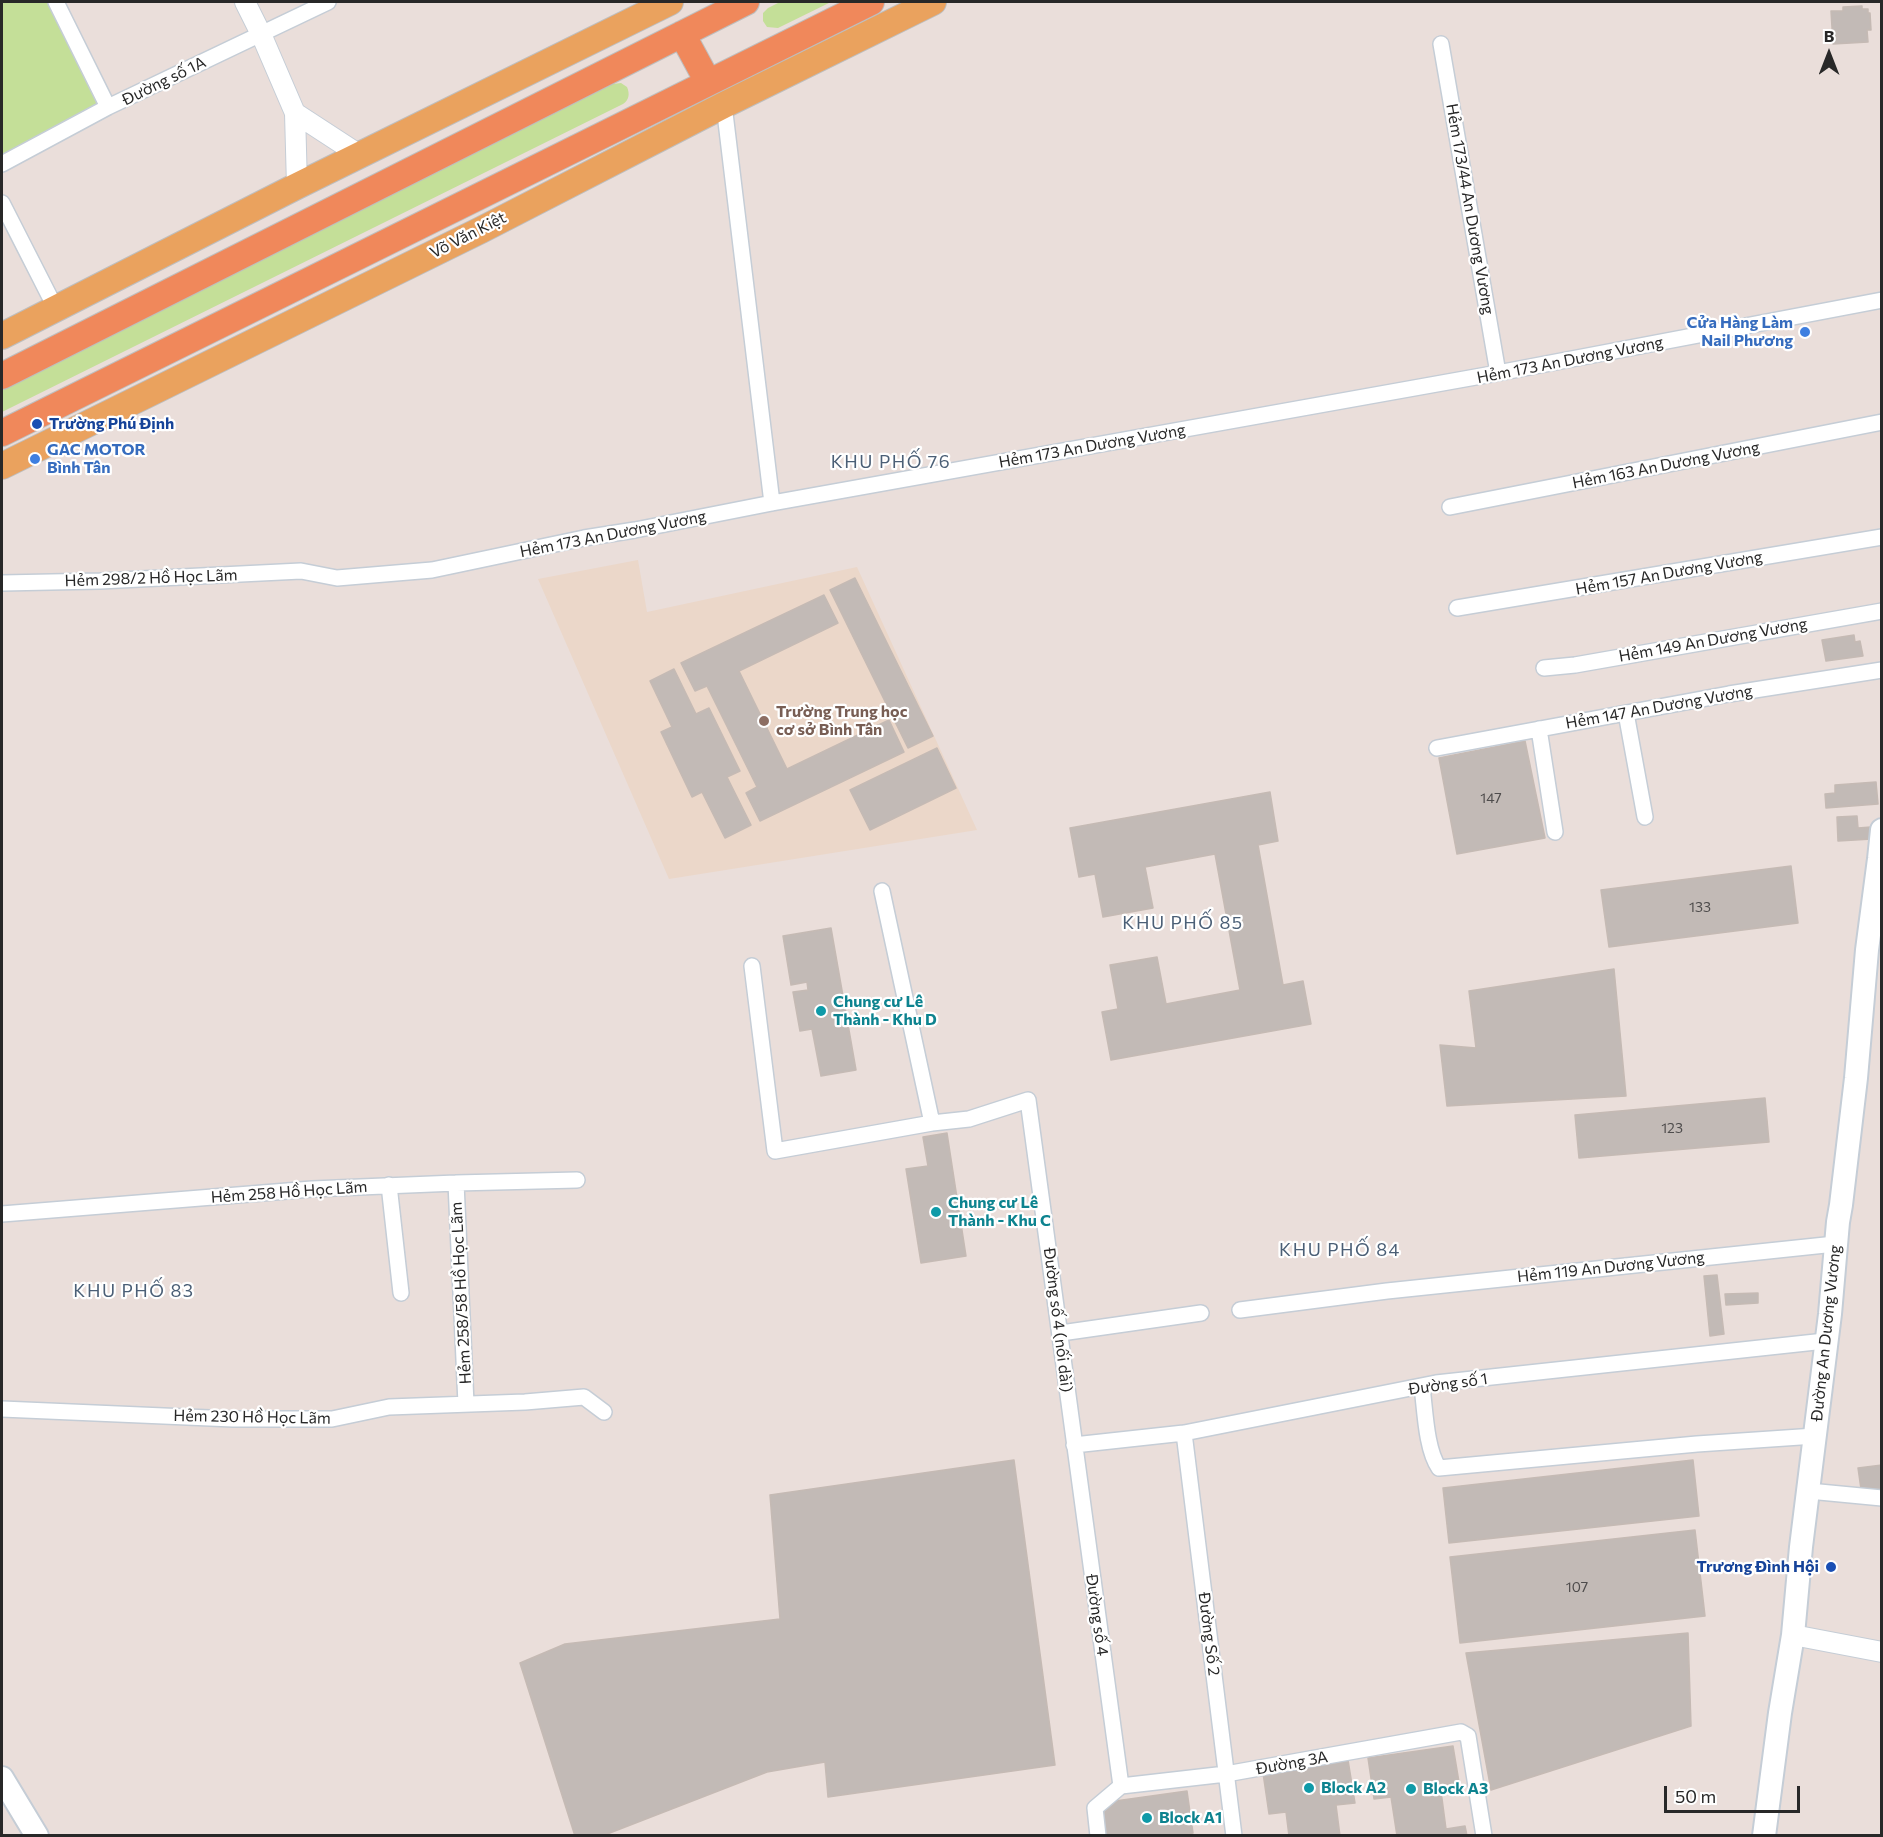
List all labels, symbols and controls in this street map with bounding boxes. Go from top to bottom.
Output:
north arrow [1799,24,1859,84]
text: B [1824,26,1834,45]
street label: Đường số 1A [119,52,209,110]
street label: Hẻm 173/44 An Dương Vương [1442,102,1498,316]
street label: Võ Văn Kiệt [427,208,509,262]
place label: Cửa Hàng Làm Nail Phương [1686,313,1793,351]
marker: Cửa Hàng Làm Nail Phương [1798,325,1812,339]
street label: Hẻm 173 An Dương Vương [1475,333,1665,387]
place label: Trường Phú Định [49,414,174,434]
marker: Trường Phú Định [30,417,44,431]
street label: Hẻm 173 An Dương Vương [997,420,1187,472]
street label: Hẻm 163 An Dương Vương [1571,437,1761,493]
place label: GAC MOTOR Bình Tân [47,440,146,478]
district label: KHU PHỐ 76 [831,451,951,473]
marker: GAC MOTOR Bình Tân [28,452,42,466]
street label: Hẻm 173 An Dương Vương [518,507,708,561]
street label: Hẻm 157 An Dương Vương [1574,547,1764,599]
street label: Hẻm 298/2 Hồ Học Lãm [64,565,238,591]
street label: Hẻm 149 An Dương Vương [1617,614,1809,666]
street label: Hẻm 147 An Dương Vương [1564,681,1754,733]
place label: Trường Trung học cơ sở Bình Tân [776,702,907,740]
marker: Trường Trung học cơ sở Bình Tân [757,714,771,728]
house number: 147 [1480,790,1502,806]
house number: 133 [1689,899,1711,915]
district label: KHU PHỐ 85 [1122,912,1244,934]
place label: Chung cư Lê Thành - Khu D [833,992,937,1030]
marker: Chung cư Lê Thành - Khu D [814,1004,828,1018]
house number: 123 [1661,1120,1683,1136]
street label: Hẻm 258 Hồ Học Lãm [210,1177,368,1207]
place label: Chung cư Lê Thành - Khu C [948,1193,1051,1231]
street label: Hẻm 258/58 Hồ Học Lãm [447,1201,475,1385]
marker: Chung cư Lê Thành - Khu C [929,1205,943,1219]
district label: KHU PHỐ 84 [1279,1239,1401,1261]
street label: Đường An Dương Vương [1807,1244,1845,1422]
street label: Đường số 4 (nối dài) [1040,1247,1076,1393]
street label: Hẻm 119 An Dương Vương [1516,1248,1706,1286]
district label: KHU PHỐ 83 [73,1280,195,1302]
street label: Đường số 1 [1407,1369,1489,1399]
street label: Hẻm 230 Hồ Học Lãm [173,1406,331,1428]
place label: Trương Đình Hội [1697,1557,1819,1577]
marker: Trương Đình Hội [1824,1560,1838,1574]
street label: Đường số 4 [1082,1573,1112,1657]
house number: 107 [1566,1579,1588,1595]
street label: Đường Số 2 [1194,1591,1224,1677]
street label: Đường 3A [1255,1747,1329,1779]
scale bar [1667,1774,1804,1812]
place label: Block A2 [1321,1778,1386,1798]
place label: Block A3 [1423,1779,1488,1799]
marker: Block A2 [1302,1781,1316,1795]
marker: Block A3 [1404,1782,1418,1796]
text: 50 m [1675,1785,1716,1807]
place label: Block A1 [1159,1808,1222,1828]
marker: Block A1 [1140,1811,1154,1825]

